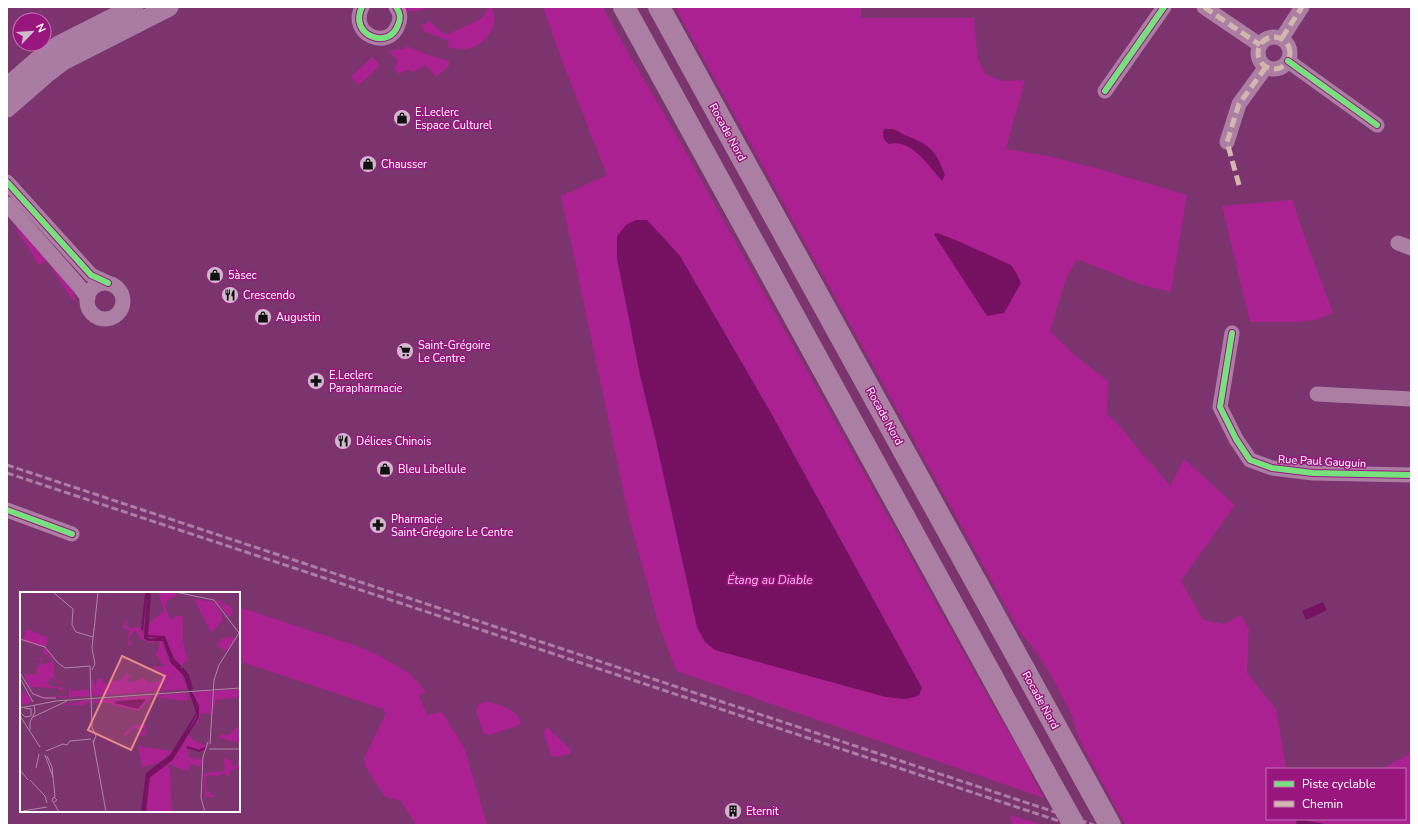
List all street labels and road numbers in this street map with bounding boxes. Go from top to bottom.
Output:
street label: Rocade Nord [706,101,750,164]
street label: Rocade Nord [863,385,907,448]
street label: Rue Paul Gauguin [1277,452,1367,471]
street label: Rocade Nord [1019,669,1063,732]

